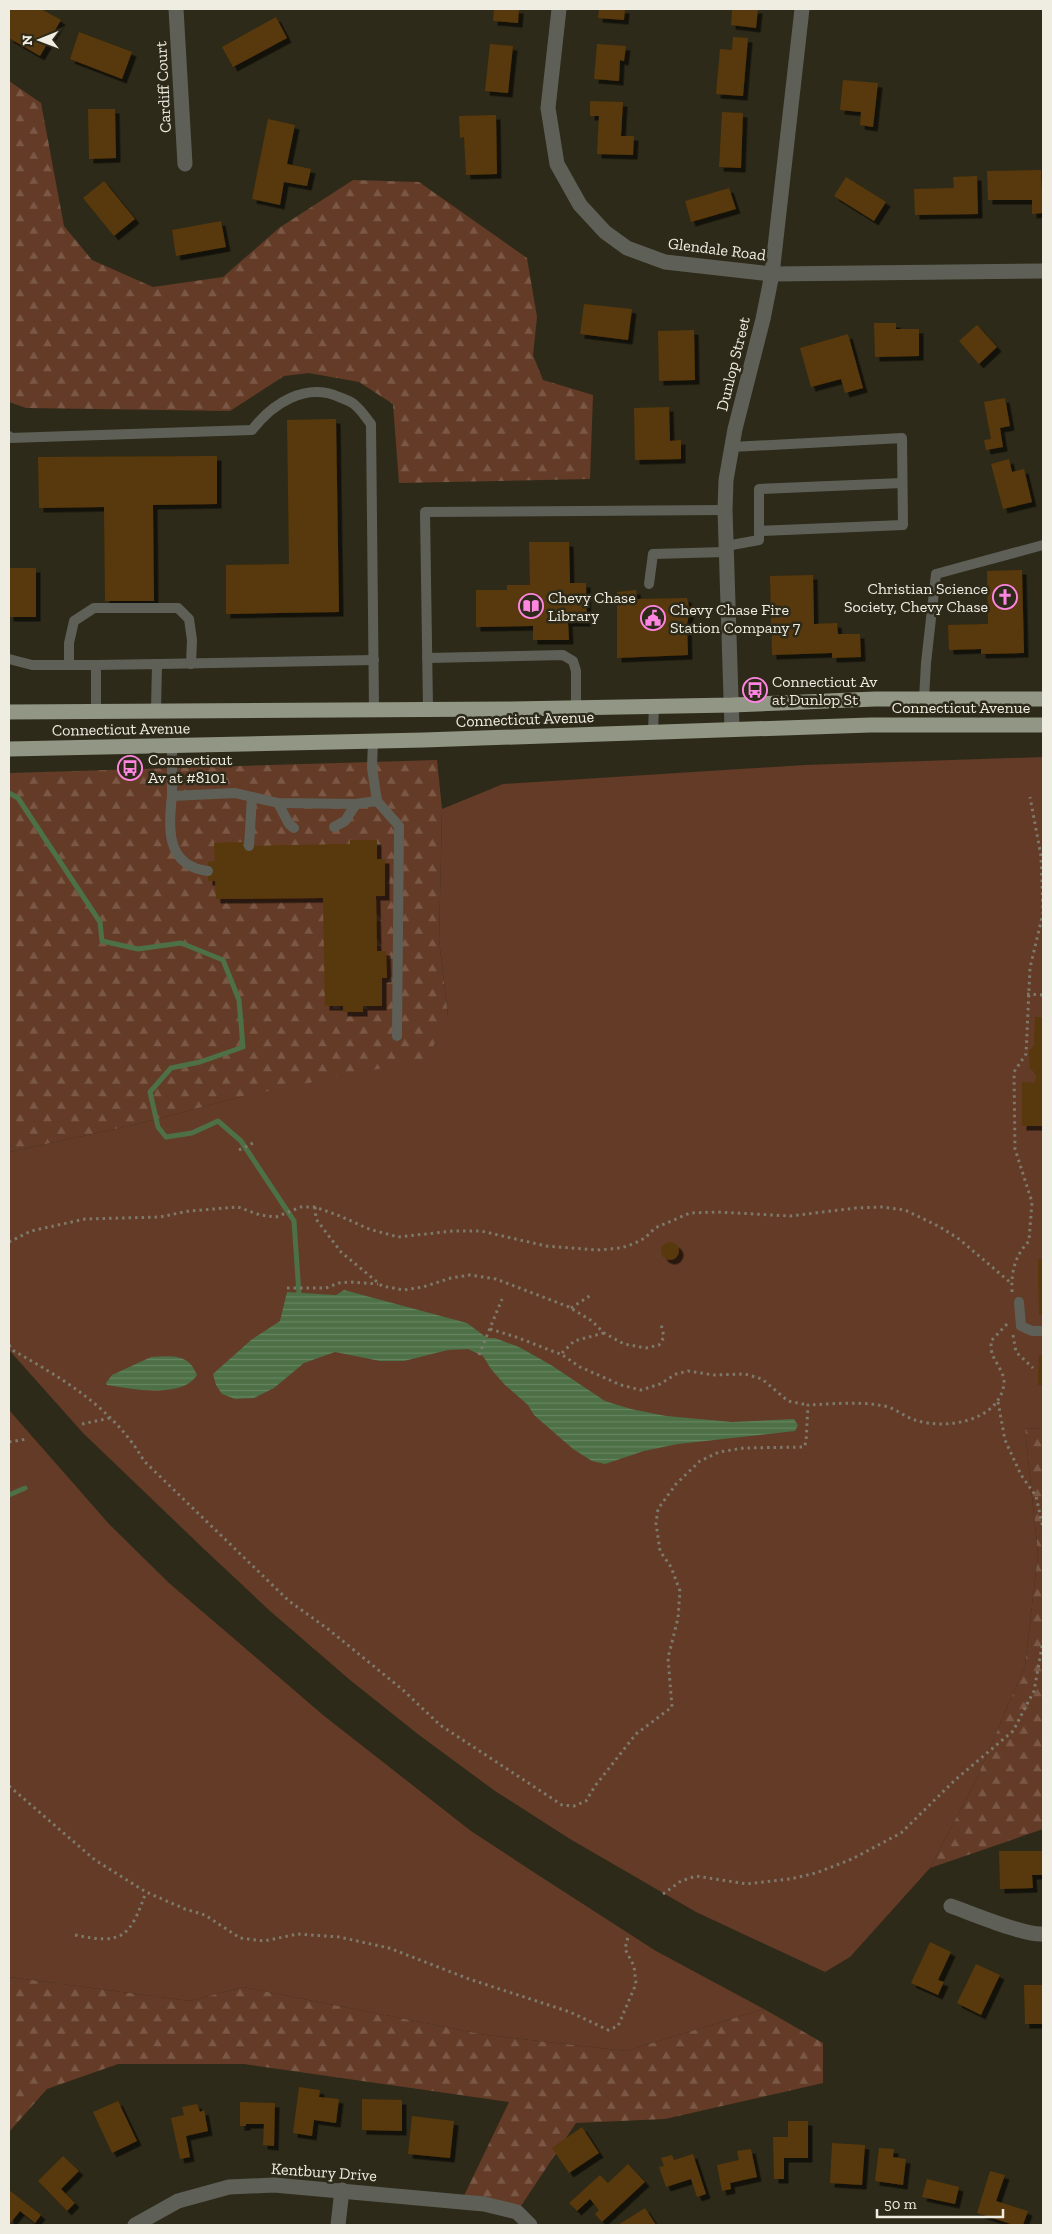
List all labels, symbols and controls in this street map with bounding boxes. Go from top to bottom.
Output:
north arrow [15,15,65,65]
text: N [19,34,36,46]
street label: Cardiff Court [151,41,175,133]
street label: Glendale Road [667,234,767,264]
street label: Dunlop Street [712,315,754,413]
place label: Christian Science Society, Chevy Chase [844,579,988,616]
church icon: Christian Science Society, Chevy Chase [992,584,1018,610]
place label: Chevy Chase Library [548,588,636,625]
library icon: Chevy Chase Library [518,593,544,619]
place label: Chevy Chase Fire Station Company 7 [670,600,801,637]
public building icon: Chevy Chase Fire Station Company 7 [640,605,666,631]
place label: Connecticut Av at Dunlop St [772,672,877,709]
bus stop icon: Connecticut Av at Dunlop St [742,677,768,703]
street label: Connecticut Avenue [892,698,1030,717]
street label: Connecticut Avenue [456,707,594,731]
street label: Connecticut Avenue [52,718,190,740]
place label: Connecticut Av at #8101 [148,750,233,787]
bus stop icon: Connecticut Av at #8101 [117,755,143,781]
street label: Kentbury Drive [271,2159,377,2185]
scale bar [877,2186,1003,2218]
text: 50 m [884,2195,917,2213]

